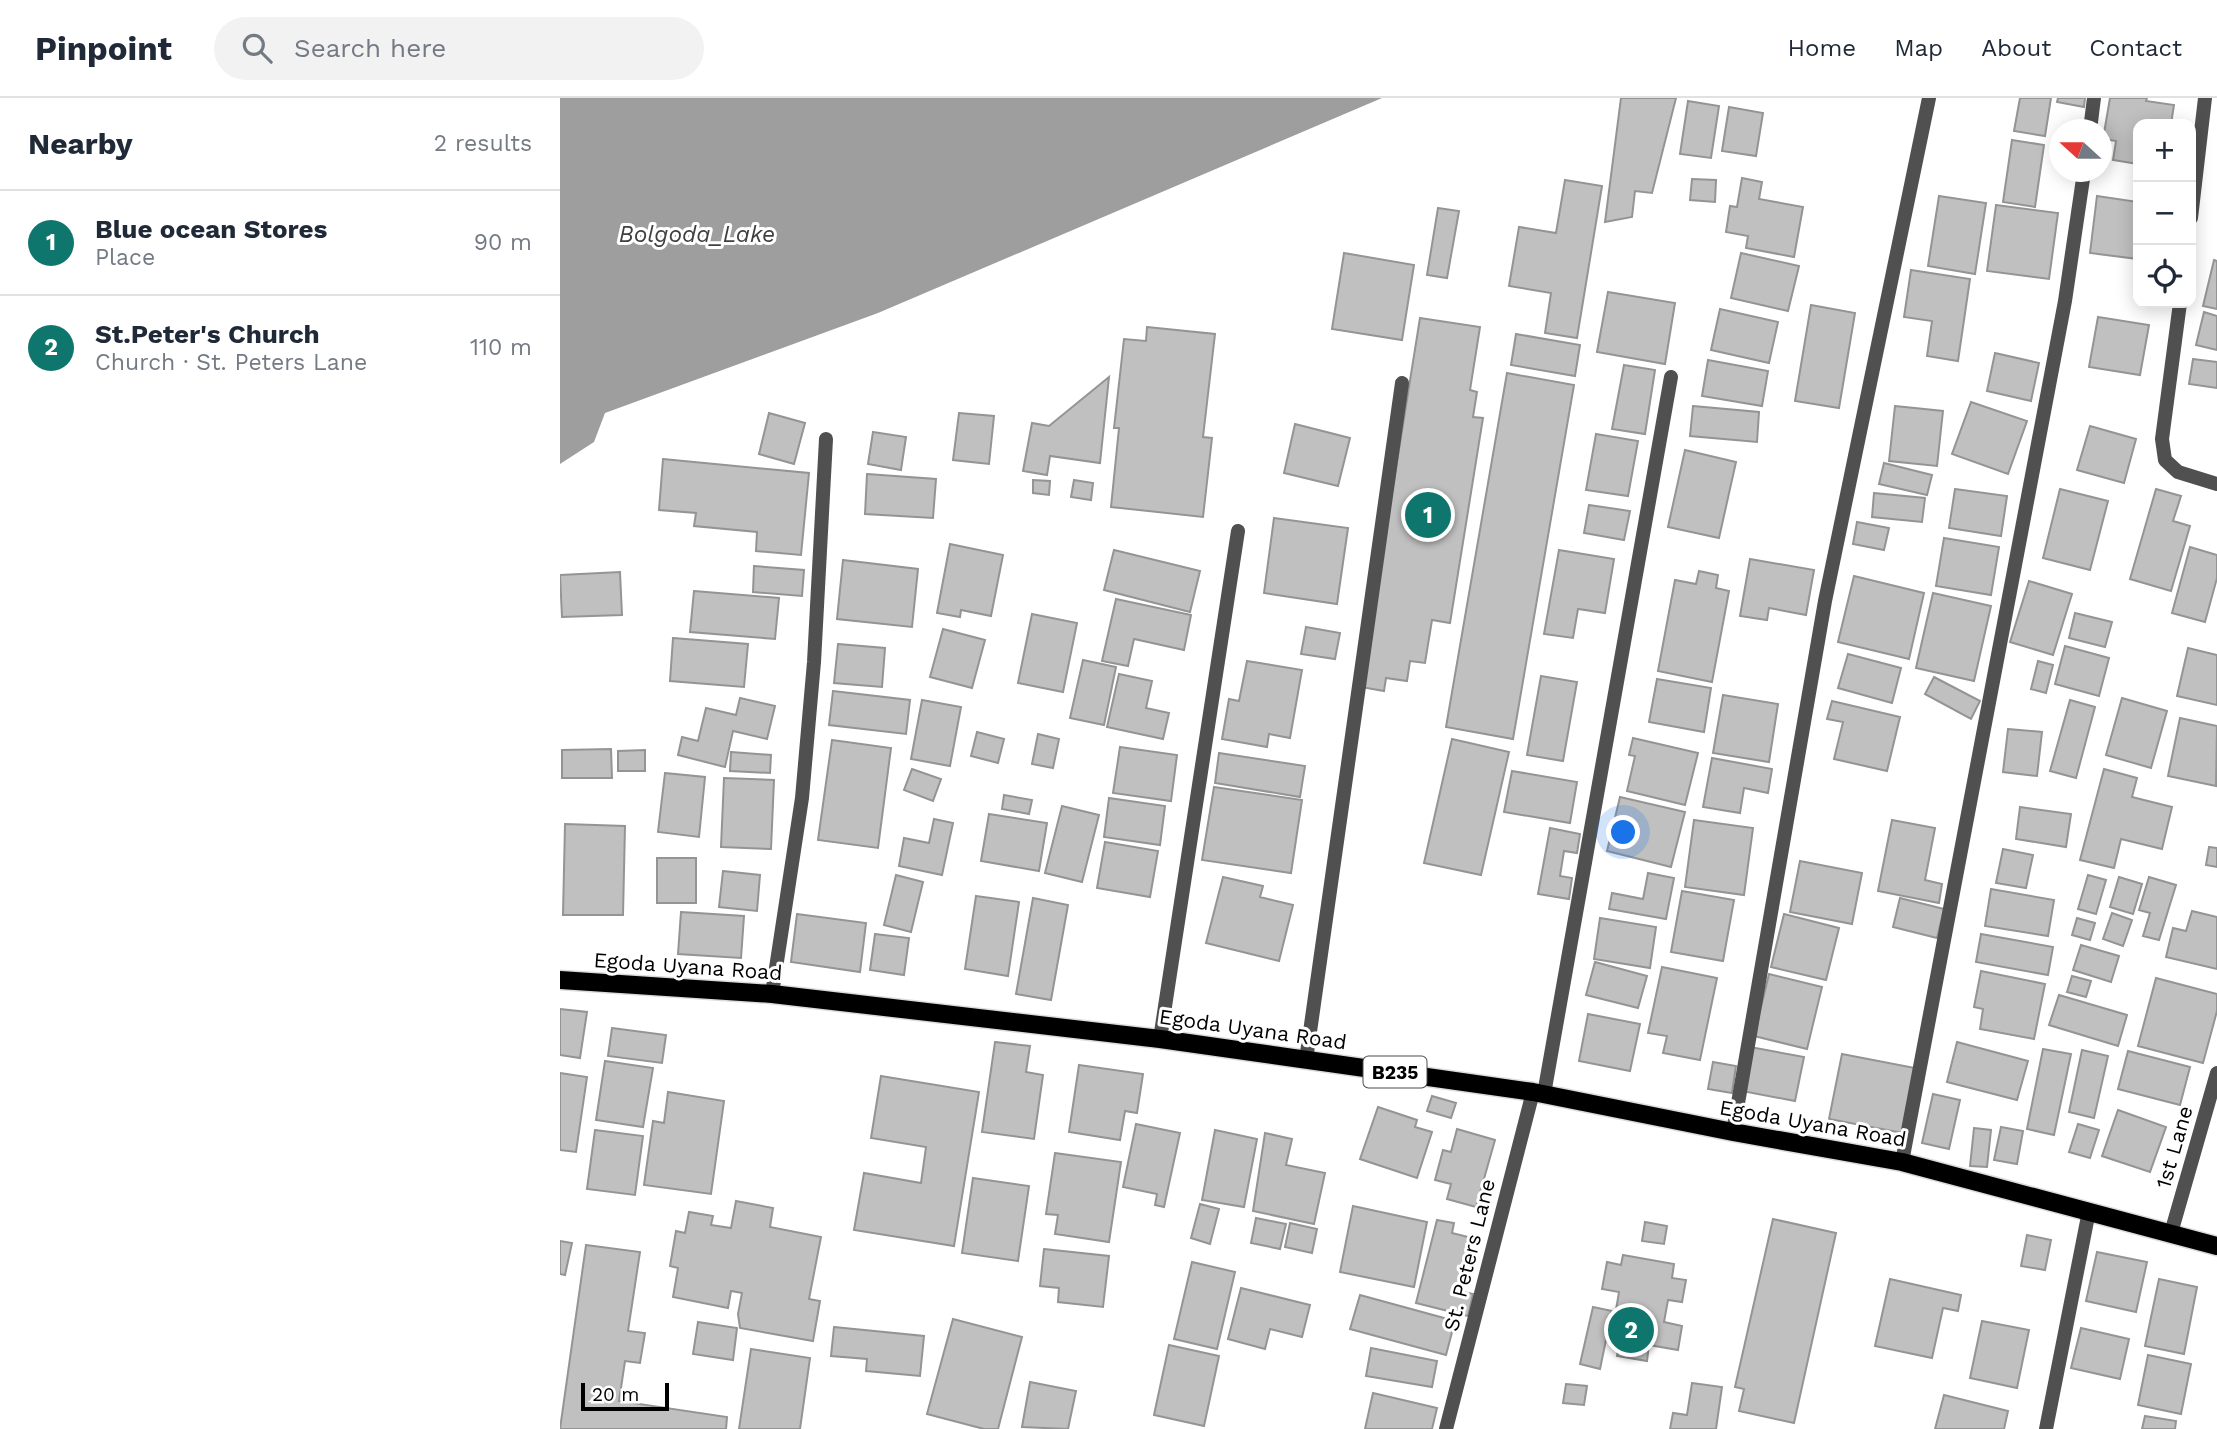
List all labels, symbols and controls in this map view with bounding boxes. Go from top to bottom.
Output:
search box [214,17,704,80]
text: Pinpoint [35,29,172,68]
icon: search [238,29,276,67]
text: Search here [294,33,446,63]
text: Home [1788,34,1856,62]
text: Map [1894,34,1943,62]
text: About [1981,34,2051,62]
text: Contact [2089,34,2182,62]
north arrow [2049,119,2112,182]
map controls [2133,119,2196,308]
button: + [2133,119,2196,182]
text: Nearby [28,126,133,161]
text: 2 results [434,130,532,157]
button: − [2133,182,2196,245]
text: Blue ocean Stores [95,214,327,244]
water label: Bolgoda_Lake [619,221,775,248]
text: 1 [46,229,56,256]
text: 90 m [474,229,532,256]
text: Place [95,244,155,271]
button: locate [2133,245,2196,308]
text: St.Peter's Church [95,319,320,349]
text: 2 [44,334,58,361]
text: 110 m [470,334,532,361]
text: Church · St. Peters Lane [95,349,367,376]
pin: 1 [1405,489,1451,541]
your location [1606,815,1640,849]
street label: Egoda Uyana Road [593,947,783,985]
street label: Egoda Uyana Road [1158,1003,1348,1055]
road number: B235 [1364,1056,1426,1088]
street label: Egoda Uyana Road [1718,1094,1908,1152]
street label: 1st Lane [2150,1103,2198,1191]
street label: St. Peters Lane [1438,1176,1500,1334]
pin: 2 [1608,1304,1654,1356]
scale bar [581,1380,668,1412]
text: 20 m [592,1383,639,1406]

